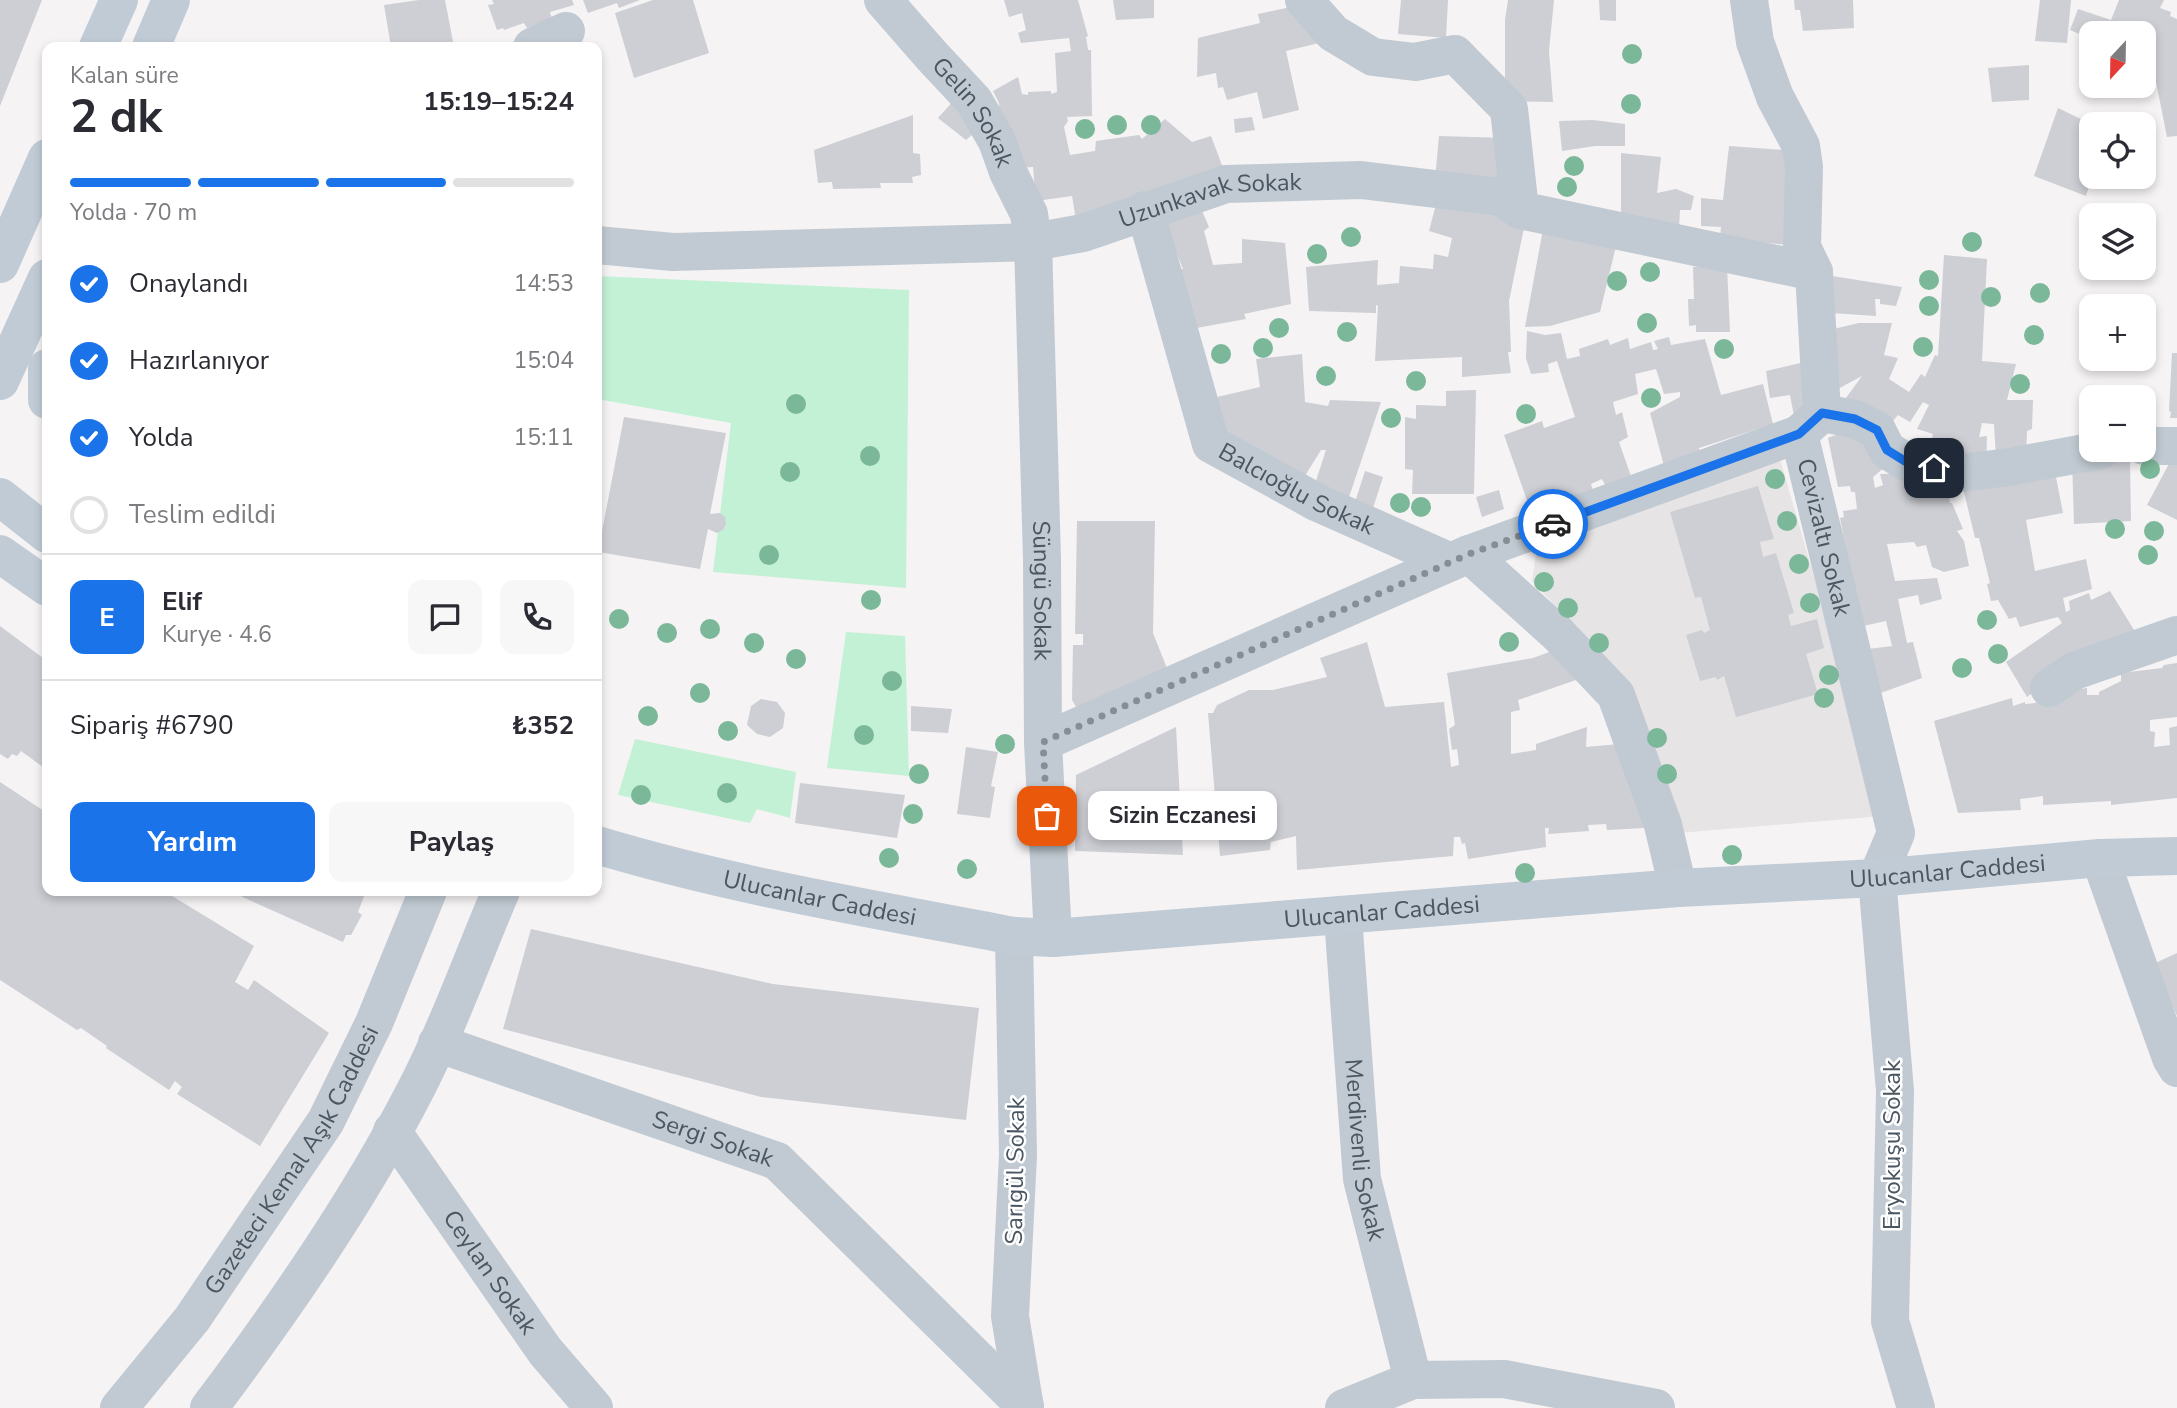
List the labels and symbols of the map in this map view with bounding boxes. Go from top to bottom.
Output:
north arrow [2079,21,2156,98]
street label: Gelin Sokak [925,50,1021,172]
street label: Uzunkavak Sokak [1114,166,1303,236]
street label: Balcıoğlu Sokak [1213,435,1381,543]
pin [1904,438,1964,498]
street label: Cevizaltı Sokak [1789,455,1859,620]
courier [1518,489,1588,559]
street label: Süngü Sokak [1025,520,1059,662]
pin [1017,786,1077,846]
callout: Sizin Eczanesi [1089,792,1278,840]
street label: Ulucanlar Caddesi [1849,847,2047,895]
street label: Ulucanlar Caddesi [720,863,919,933]
street label: Ulucanlar Caddesi [1283,888,1481,935]
street label: Gazeteci Kemal Aşık Caddesi [197,1020,386,1301]
street label: Merdivenli Sokak [1337,1058,1393,1245]
street label: Eryokuşu Sokak [1876,1059,1908,1230]
street label: Sarıgül Sokak [998,1096,1032,1245]
street label: Sergi Sokak [648,1103,779,1175]
street label: Ceylan Sokak [436,1204,545,1342]

